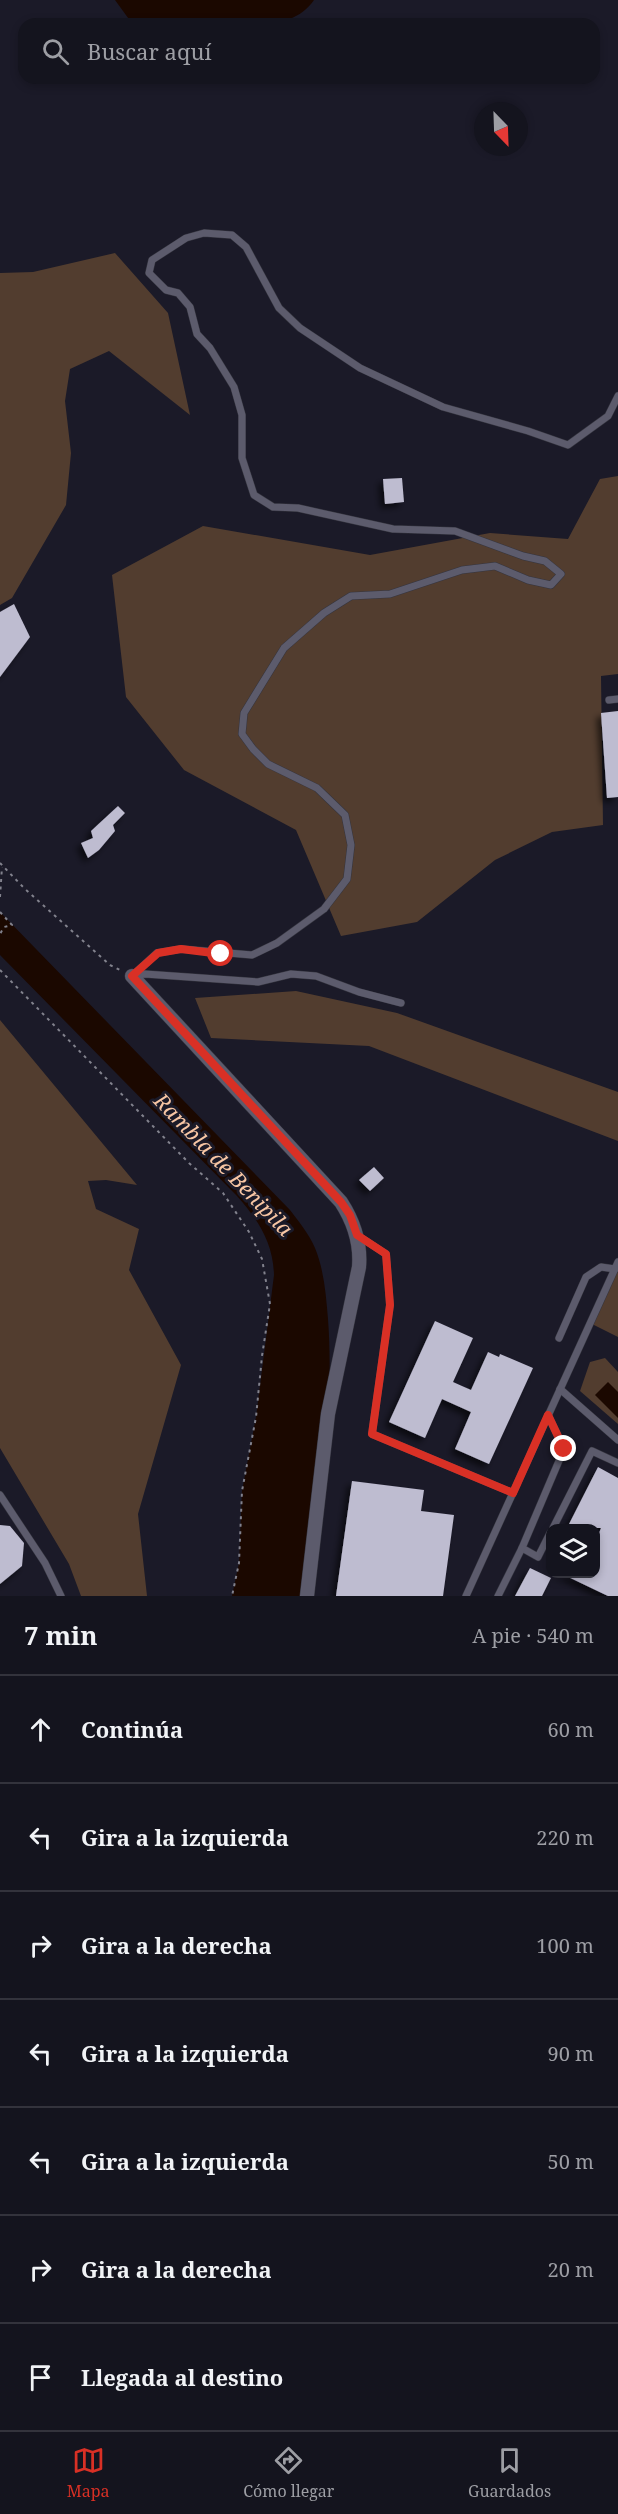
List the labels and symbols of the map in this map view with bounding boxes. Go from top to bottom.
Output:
north arrow [474,102,528,156]
route start [207,940,233,966]
water label: Rambla de Benipila [147,1086,300,1243]
route end [550,1435,576,1461]

